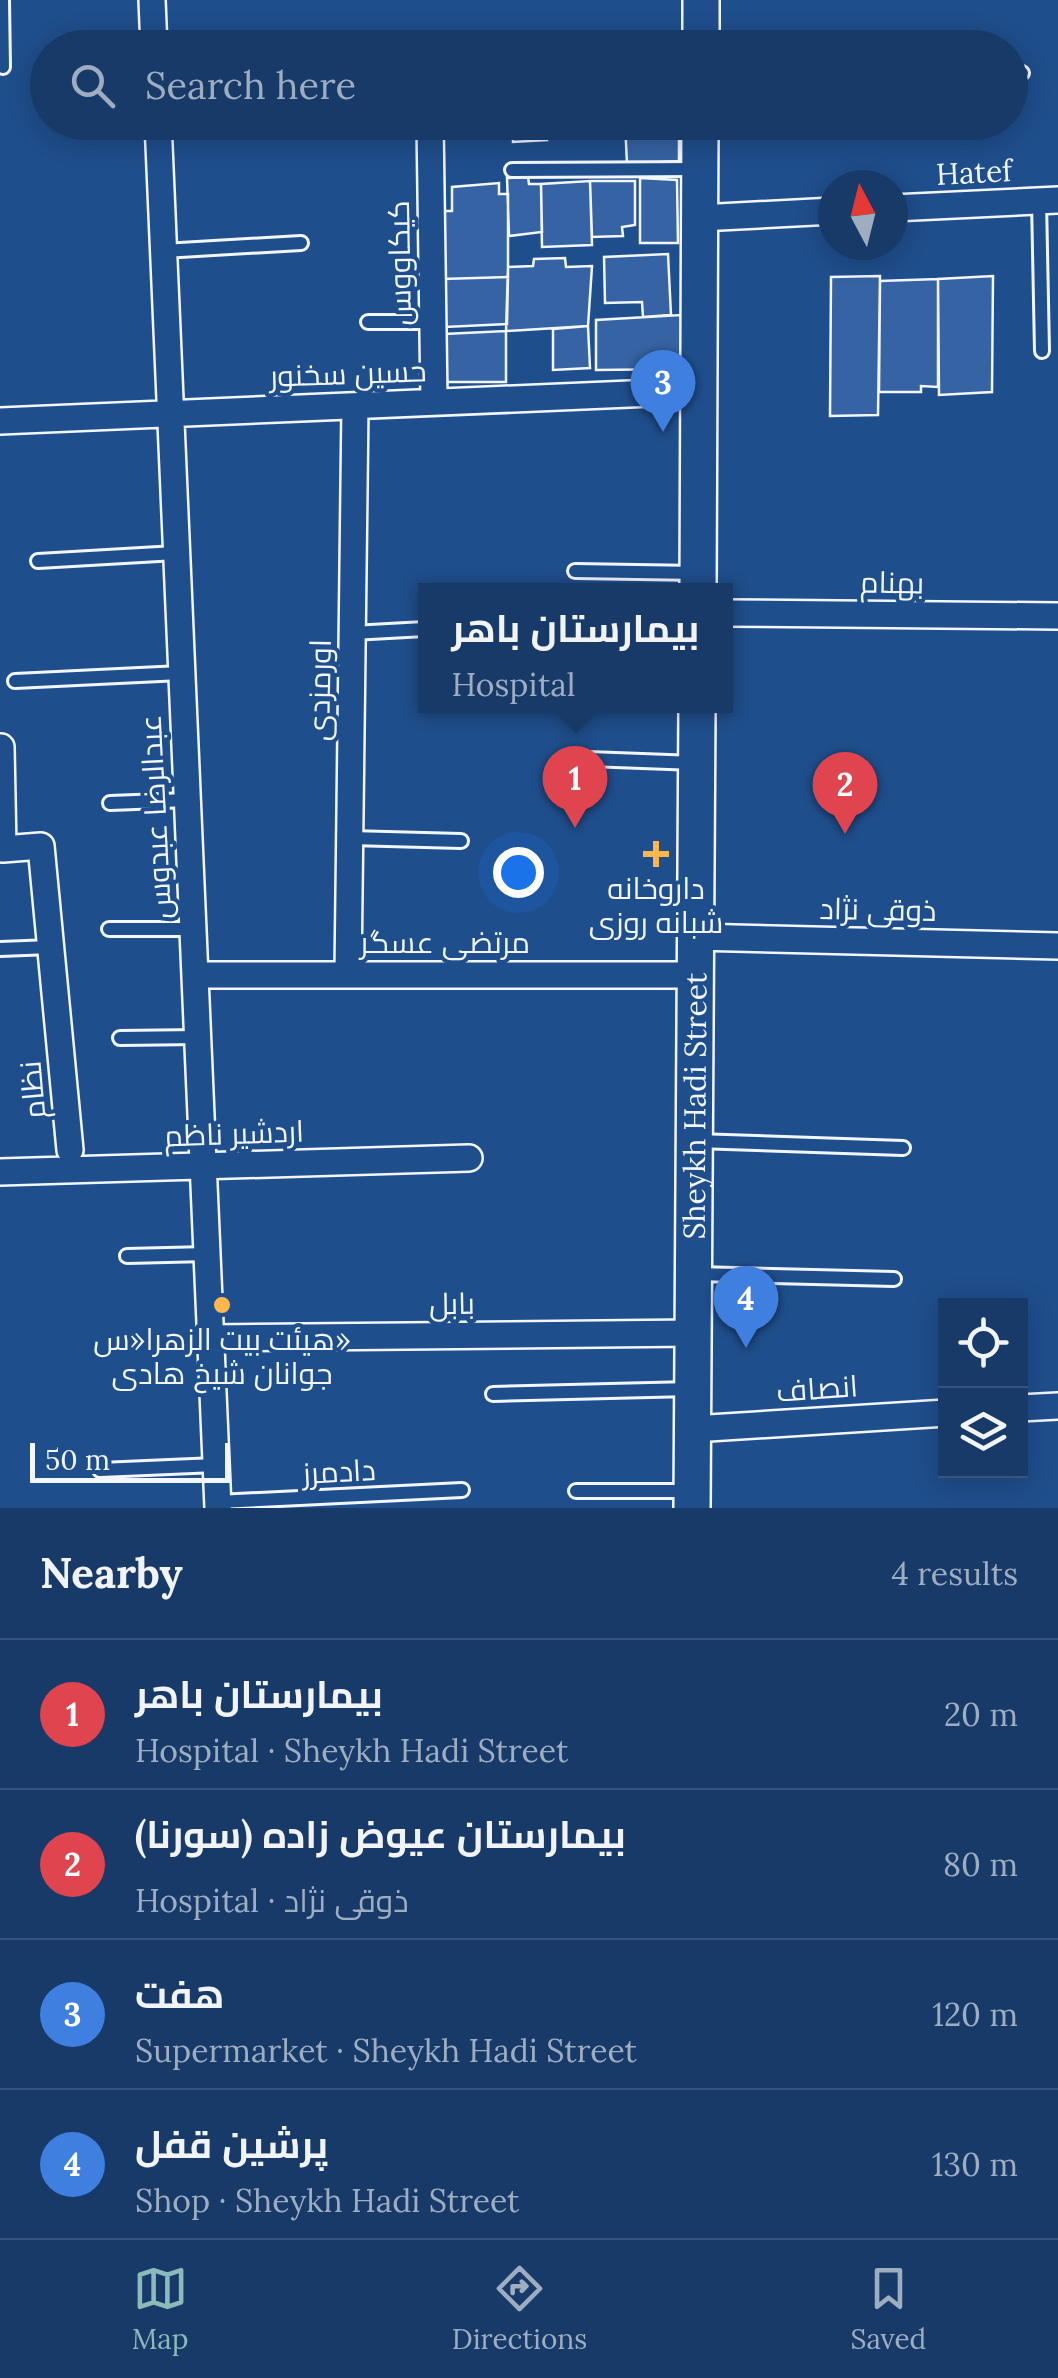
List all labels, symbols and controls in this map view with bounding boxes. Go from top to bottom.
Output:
search box [30,30,1028,140]
icon: search [65,58,120,113]
text: Search here [145,61,356,109]
street label: Hatef [935,151,1015,193]
north arrow [818,170,908,260]
street label: کیکاووس [379,200,419,326]
pin: 3 [630,350,696,432]
street label: حسین سخنور [267,351,427,395]
street label: بهنام [860,562,924,604]
popup [418,583,733,713]
text: بیمارستان باهر [452,604,699,652]
street label: اورمزدی [299,639,339,741]
text: Hospital [452,664,576,705]
street label: عبدالرضا عبدوس [131,714,179,920]
pin: 1 [542,746,608,828]
pin: 2 [812,752,878,834]
marker: داروخانه شبانه روزی [645,843,667,865]
your location [493,847,544,898]
place label: داروخانه شبانه روزی [589,869,723,941]
street label: ذوقی نژاد [819,889,937,929]
street label: مرتضی عسگر [358,923,530,961]
street label: Sheykh Hadi Street [675,972,714,1240]
street label: نظام [11,1059,55,1121]
street label: اردشیر ناظم [163,1112,305,1156]
pin: 4 [714,1266,778,1348]
street label: بابل [429,1284,475,1322]
marker: هیئت بیت الزهرا«س» جوانان شیخ هادی [211,1294,233,1316]
map controls [938,1298,1028,1478]
button: locate [938,1298,1028,1388]
place label: هیئت بیت الزهرا«س» جوانان شیخ هادی [93,1320,351,1394]
street label: انصاف [775,1366,859,1410]
button: layers [938,1388,1028,1478]
scale bar [30,1438,230,1482]
text: 50 m [45,1442,110,1478]
street label: دادمرز [299,1450,377,1492]
text: Nearby [40,1546,183,1600]
text: 4 results [891,1553,1018,1594]
text: بیمارستان باهر [135,1670,383,1718]
text: 1 [66,1694,79,1735]
text: 20 m [944,1694,1018,1735]
text: Hospital · Sheykh Hadi Street [135,1730,568,1771]
text: بیمارستان عیوض زاده (سورنا) [135,1810,626,1858]
text: 2 [64,1844,81,1885]
text: 80 m [943,1844,1018,1885]
text: Hospital · ذوقی نژاد [135,1880,409,1921]
text: هفت [135,1970,224,2018]
text: 3 [64,1994,81,2035]
text: 120 m [932,1994,1018,2035]
text: Supermarket · Sheykh Hadi Street [135,2030,637,2071]
text: پرشین قفل [135,2120,328,2168]
text: 4 [64,2144,81,2185]
text: 130 m [932,2144,1018,2185]
text: Shop · Sheykh Hadi Street [135,2180,519,2221]
tab: Map [132,2261,189,2357]
tab: Directions [452,2261,587,2357]
tab: Saved [851,2261,926,2357]

